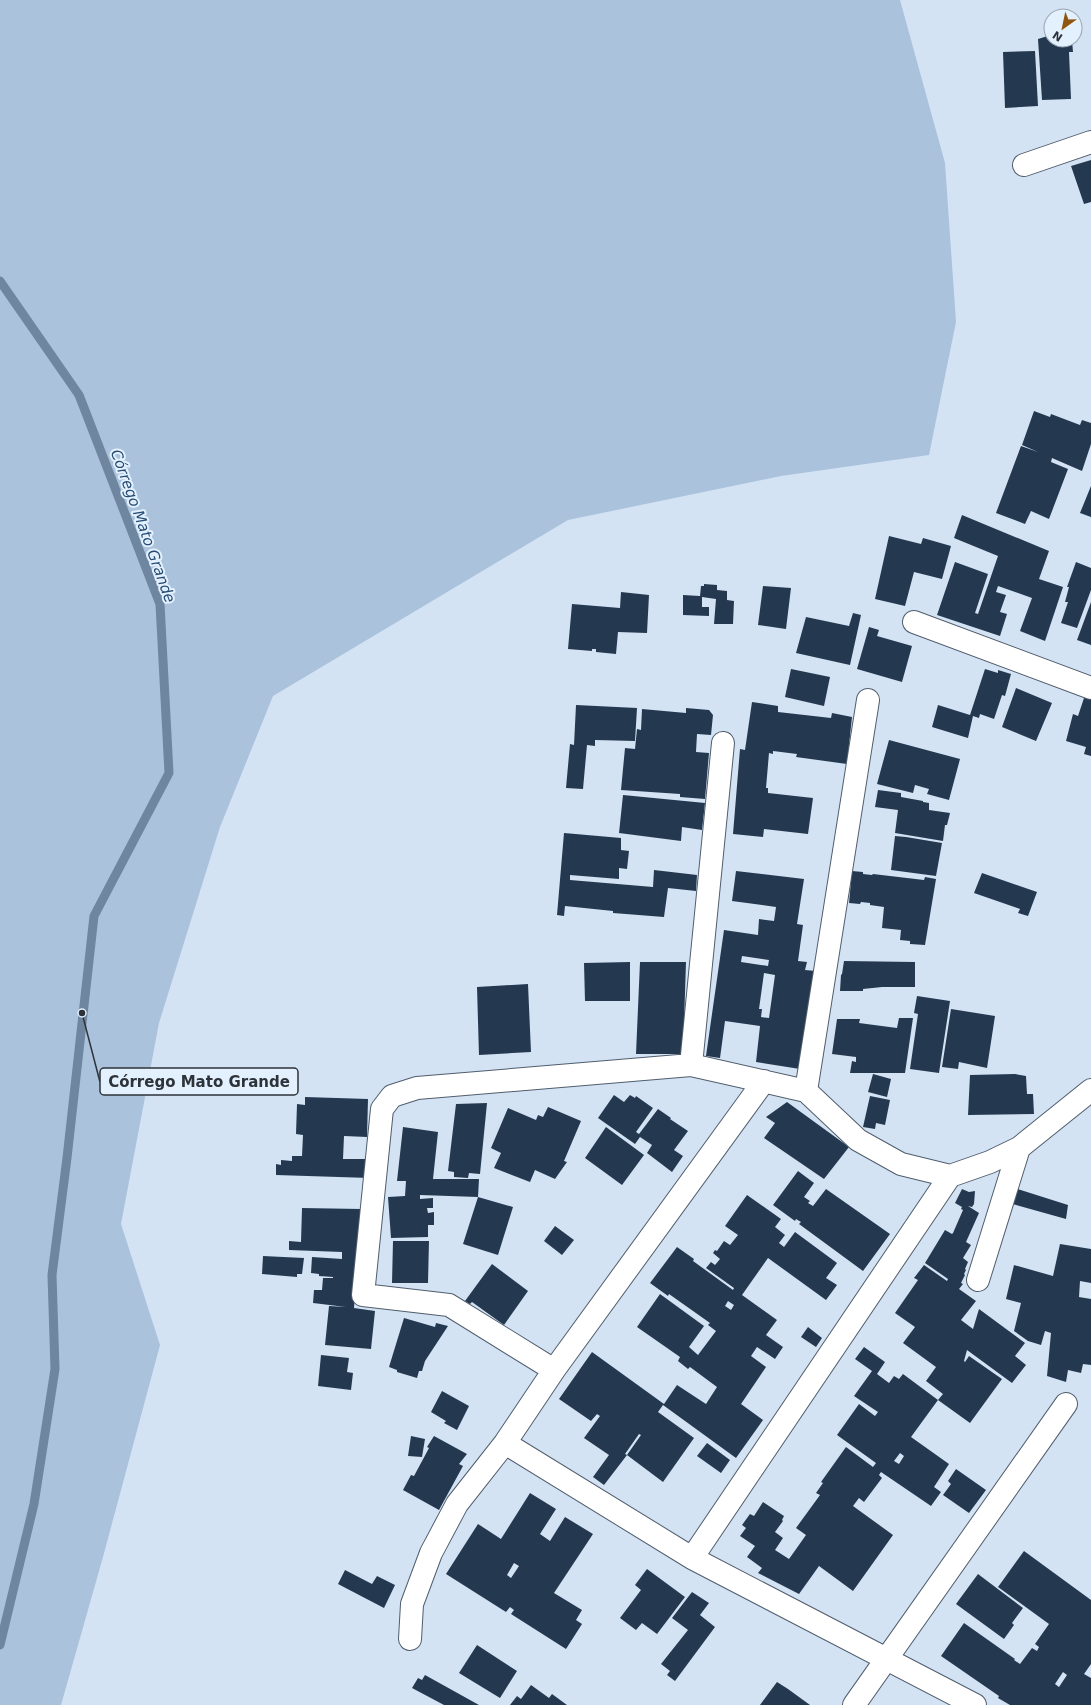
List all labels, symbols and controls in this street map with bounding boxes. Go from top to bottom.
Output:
north arrow [1043,8,1083,48]
text: N [1050,28,1065,44]
water label: Córrego Mato Grande [107,447,179,605]
callout: Córrego Mato Grande [100,1068,298,1095]
text: Córrego Mato Grande [108,1073,290,1091]

